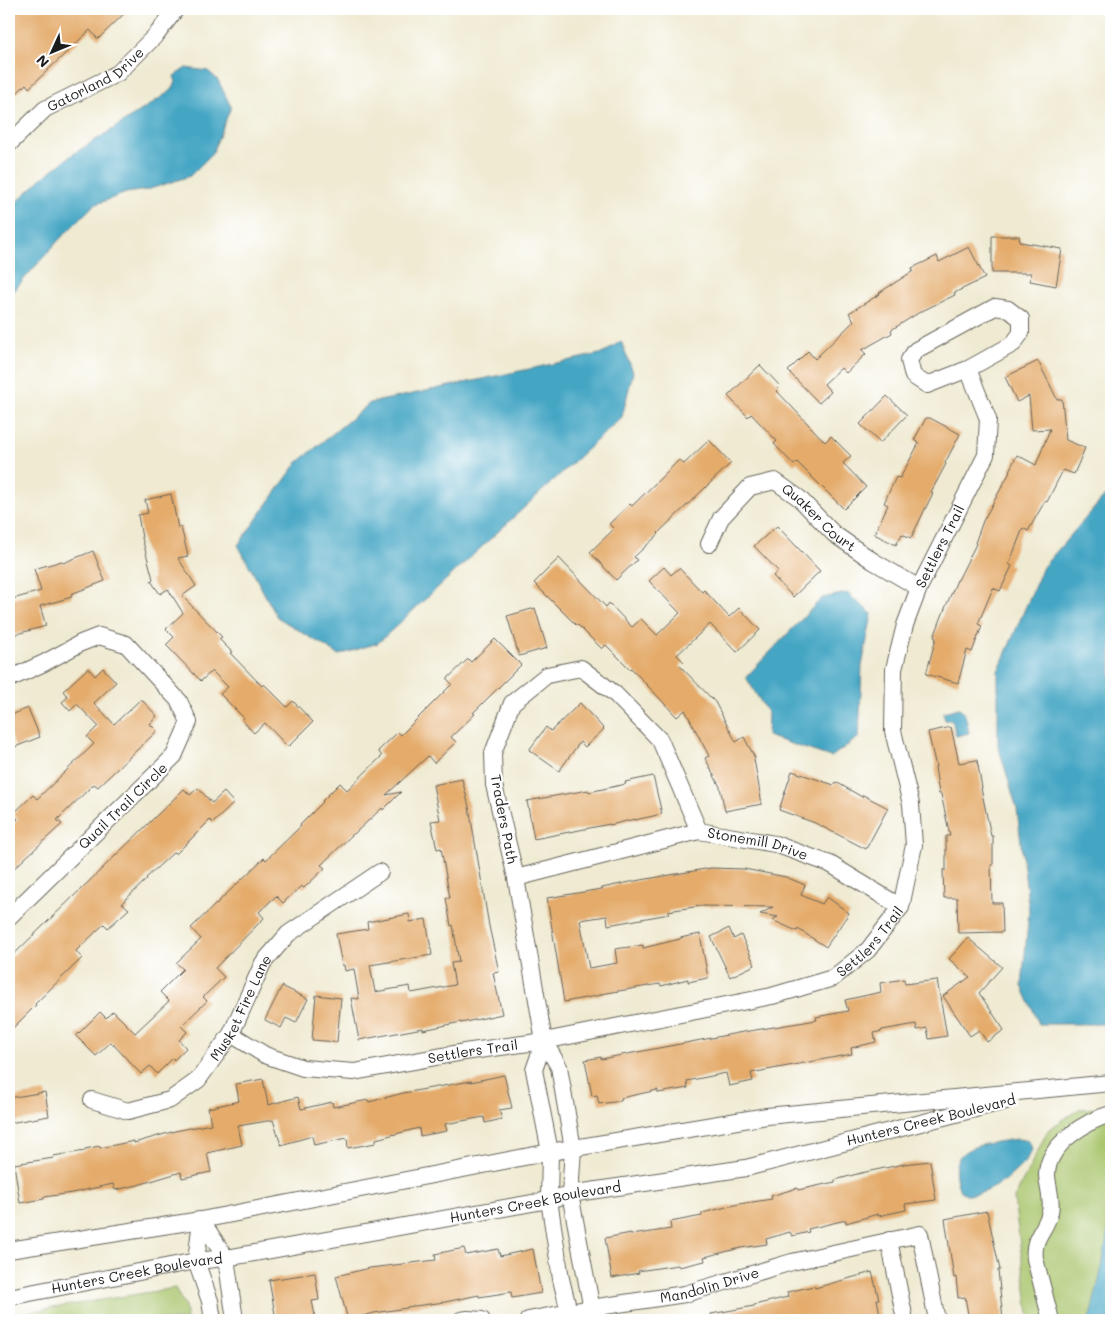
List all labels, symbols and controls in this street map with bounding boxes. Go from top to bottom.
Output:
north arrow [28,28,78,78]
street label: Gatorland Drive [44,43,148,116]
text: N [32,51,53,72]
street label: Quaker Court [778,479,860,555]
street label: Settlers Trail [911,501,968,591]
street label: Quail Trail Circle [74,758,171,853]
street label: Traders Path [487,773,522,865]
street label: Stonemill Drive [706,823,811,864]
street label: Settlers Trail [832,902,907,981]
street label: Musket Fire Lane [205,950,275,1064]
street label: Settlers Trail [426,1035,519,1067]
street label: Hunters Creek Boulevard [844,1089,1018,1150]
street label: Hunters Creek Boulevard [448,1177,622,1227]
street label: Hunters Creek Boulevard [49,1248,223,1298]
street label: Mandolin Drive [659,1262,761,1307]

